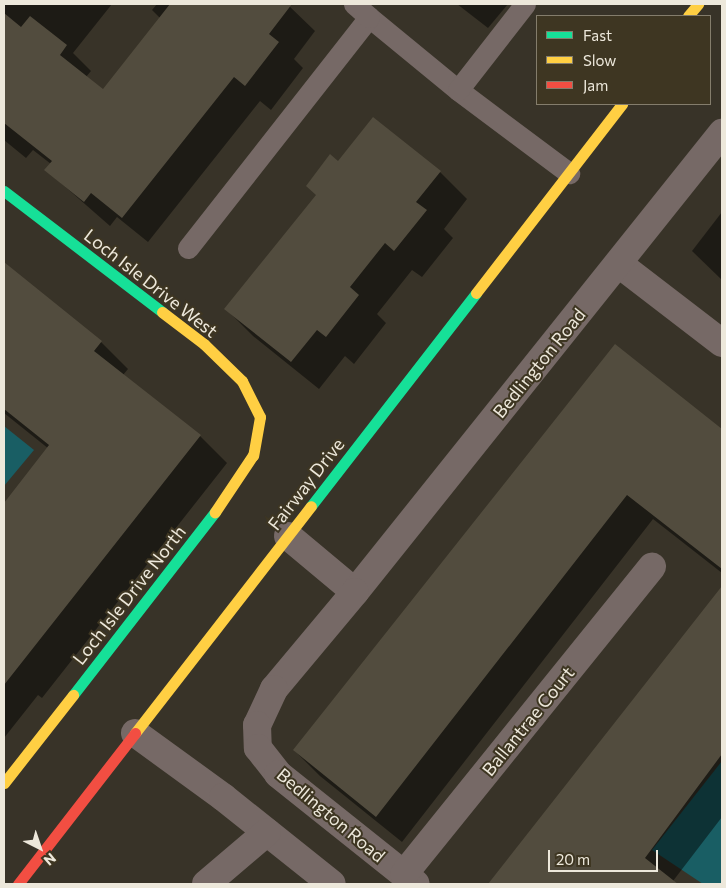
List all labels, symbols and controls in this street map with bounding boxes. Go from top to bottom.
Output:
legend [536,15,711,105]
text: Fast [583,26,612,44]
text: Slow [583,51,616,69]
text: Jam [583,76,608,94]
street label: Loch Isle Drive West [80,224,222,342]
street label: Bedlington Road [488,304,590,422]
street label: Fairway Drive [263,434,349,534]
street label: Loch Isle Drive North [68,521,190,669]
street label: Ballantrae Court [477,662,579,780]
street label: Bedlington Road [273,763,389,867]
north arrow [15,823,65,873]
scale bar [551,840,661,872]
text: N [41,850,60,870]
text: 20 m [556,850,590,868]

